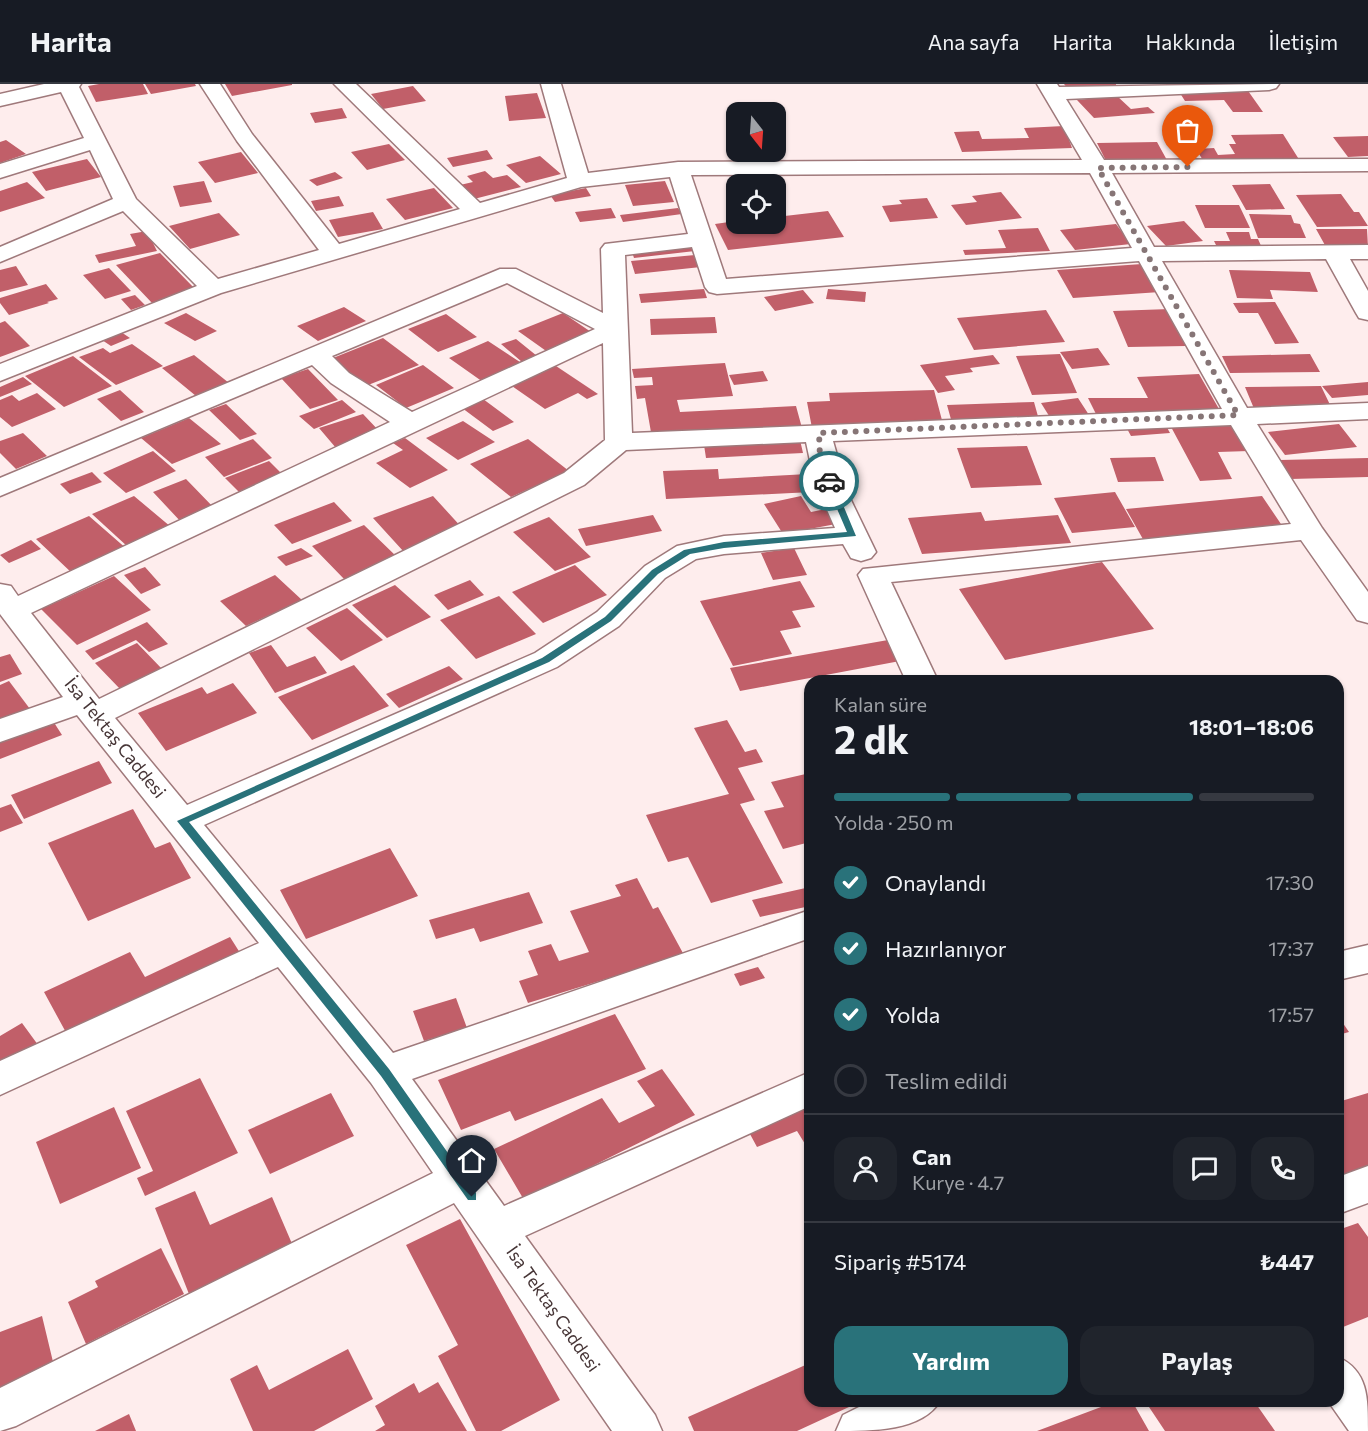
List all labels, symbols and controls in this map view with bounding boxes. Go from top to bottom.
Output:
text: Harita [30,24,112,58]
text: Ana sayfa [928,29,1019,54]
text: Harita [1052,29,1113,54]
text: Hakkında [1146,29,1236,54]
text: İletişim [1269,29,1338,54]
north arrow [726,102,786,162]
map controls [726,102,786,234]
pin [1162,105,1213,167]
icon: bag [1171,114,1204,147]
button: locate [726,174,786,234]
courier [799,451,859,511]
icon: car [813,465,846,498]
street label: İsa Tektaş Caddesi [60,673,171,802]
text: Kalan süre [834,692,927,716]
text: 18:01–18:06 [1189,713,1314,740]
text: 2 dk [834,714,909,762]
text: Yolda · 250 m [834,810,954,834]
icon: check [834,866,867,899]
text: Onaylandı [885,869,986,896]
text: 17:30 [1266,870,1314,894]
icon: check [834,932,867,965]
text: Hazırlanıyor [885,935,1007,962]
text: 17:37 [1268,936,1314,960]
icon: check [834,998,867,1031]
text: Yolda [885,1001,940,1028]
text: 17:57 [1268,1002,1314,1026]
text: Teslim edildi [885,1067,1008,1094]
pin [446,1135,497,1197]
button: person [834,1137,897,1200]
button: chat [1173,1137,1236,1200]
button: phone [1251,1137,1314,1200]
text: Can [912,1143,951,1170]
icon: home [455,1144,488,1177]
text: Kurye · 4.7 [912,1170,1004,1194]
street label: İsa Tektaş Caddesi [502,1241,605,1376]
text: Sipariş #5174 [834,1248,966,1275]
text: ₺447 [1260,1248,1314,1275]
button: Yardım [834,1326,1068,1395]
button: Paylaş [1080,1326,1314,1395]

